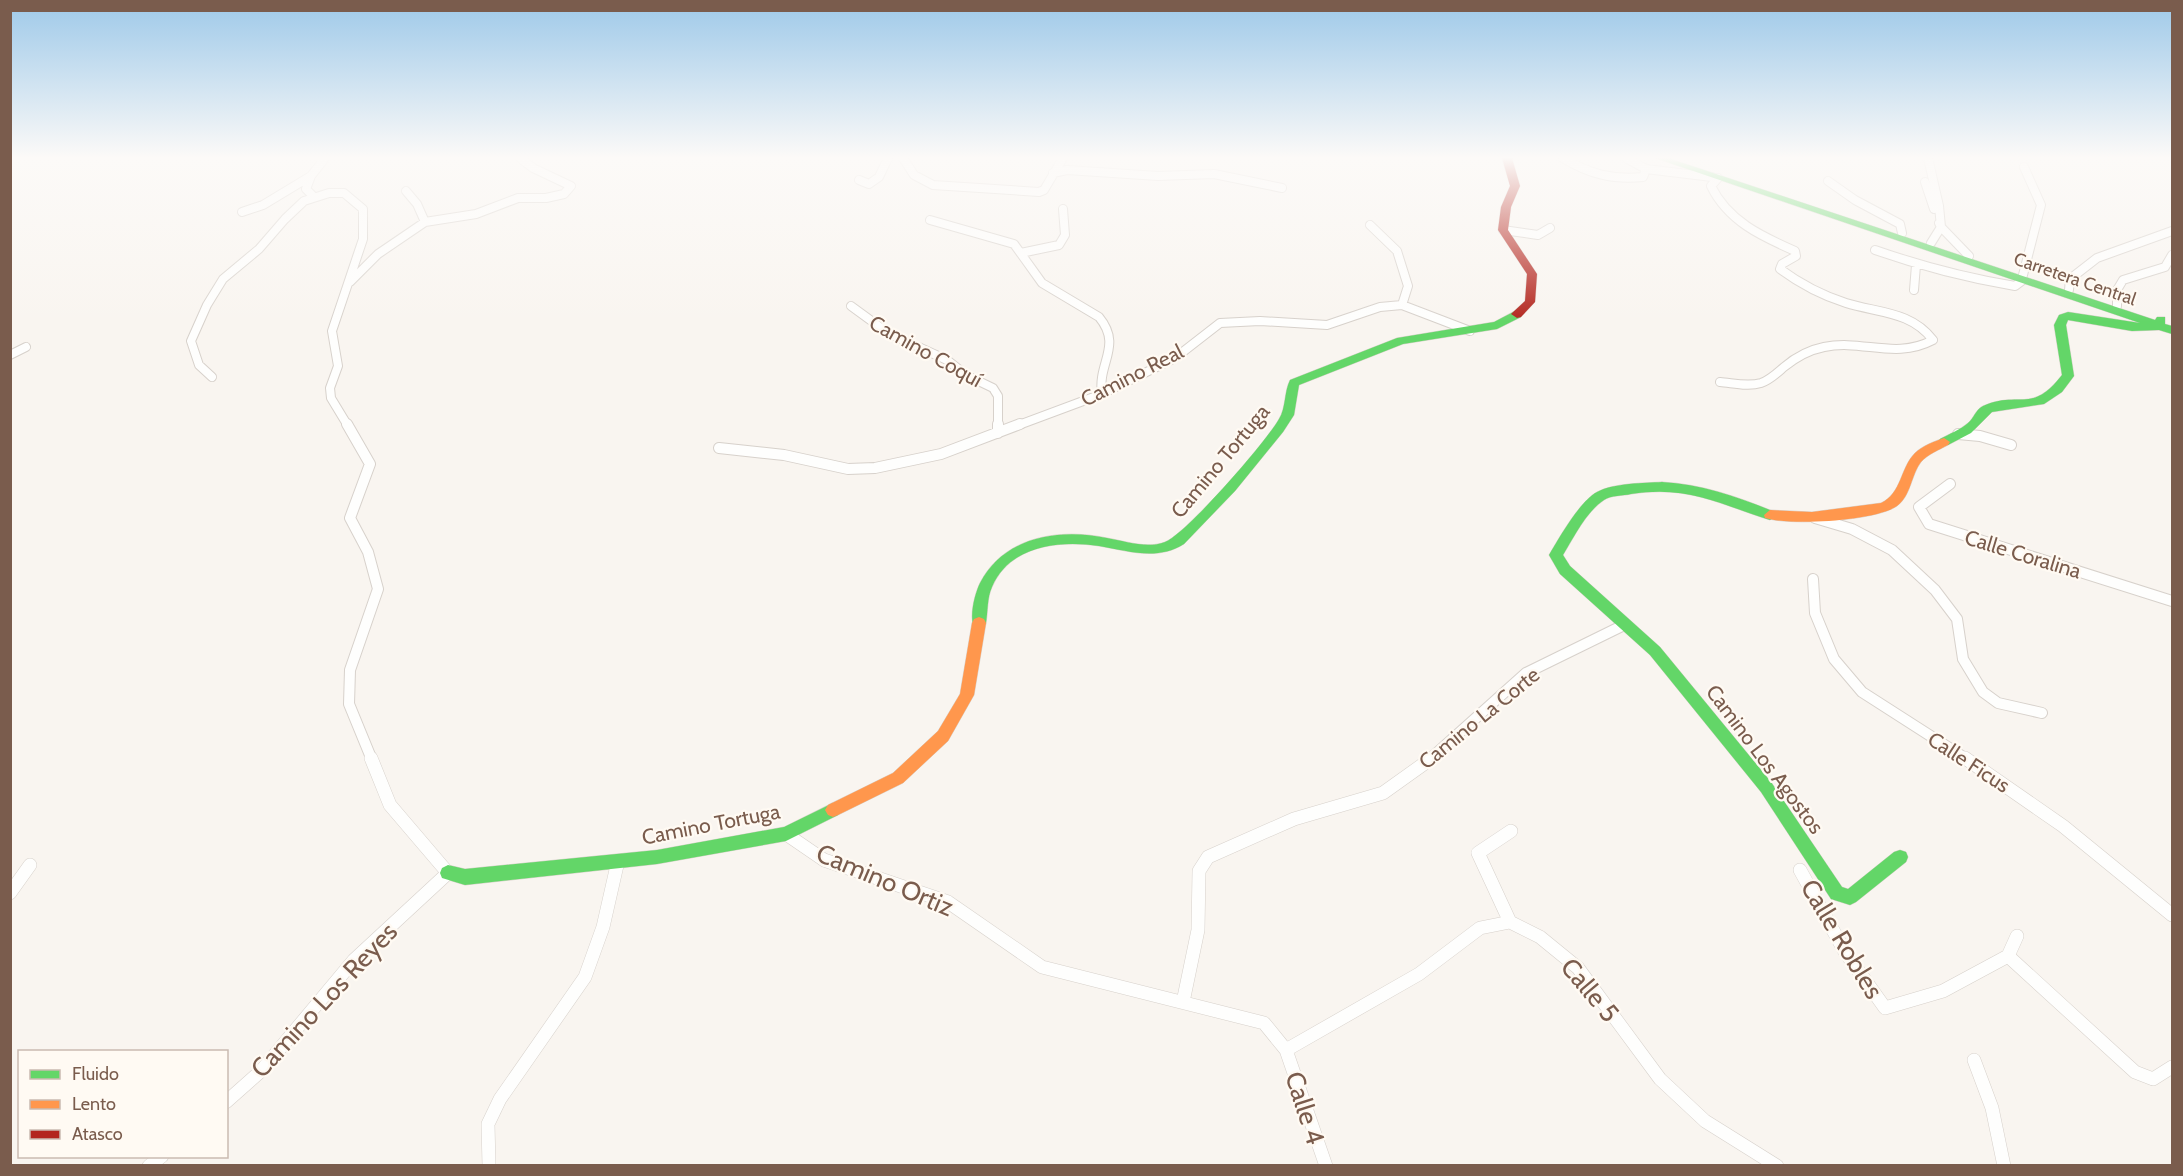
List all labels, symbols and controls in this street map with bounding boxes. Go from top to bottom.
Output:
street label: Carretera Central [2011,248,2140,310]
street label: Camino Coquí [865,310,987,393]
street label: Camino Real [1076,338,1188,412]
street label: Camino Tortuga [1165,399,1275,523]
street label: Calle Coralina [1962,524,2084,584]
street label: Camino La Corte [1414,662,1544,774]
street label: Camino Los Agostos [1701,680,1829,839]
street label: Calle Ficus [1923,726,2015,798]
street label: Camino Tortuga [640,798,782,850]
street label: Camino Ortiz [812,837,958,923]
street label: Calle Robles [1794,873,1890,1005]
street label: Camino Los Reyes [244,916,404,1084]
street label: Calle 5 [1554,951,1626,1029]
legend [18,1050,228,1158]
text: Fluido [72,1063,119,1085]
street label: Calle 4 [1278,1067,1332,1149]
text: Lento [72,1093,116,1115]
text: Atasco [72,1123,123,1145]

